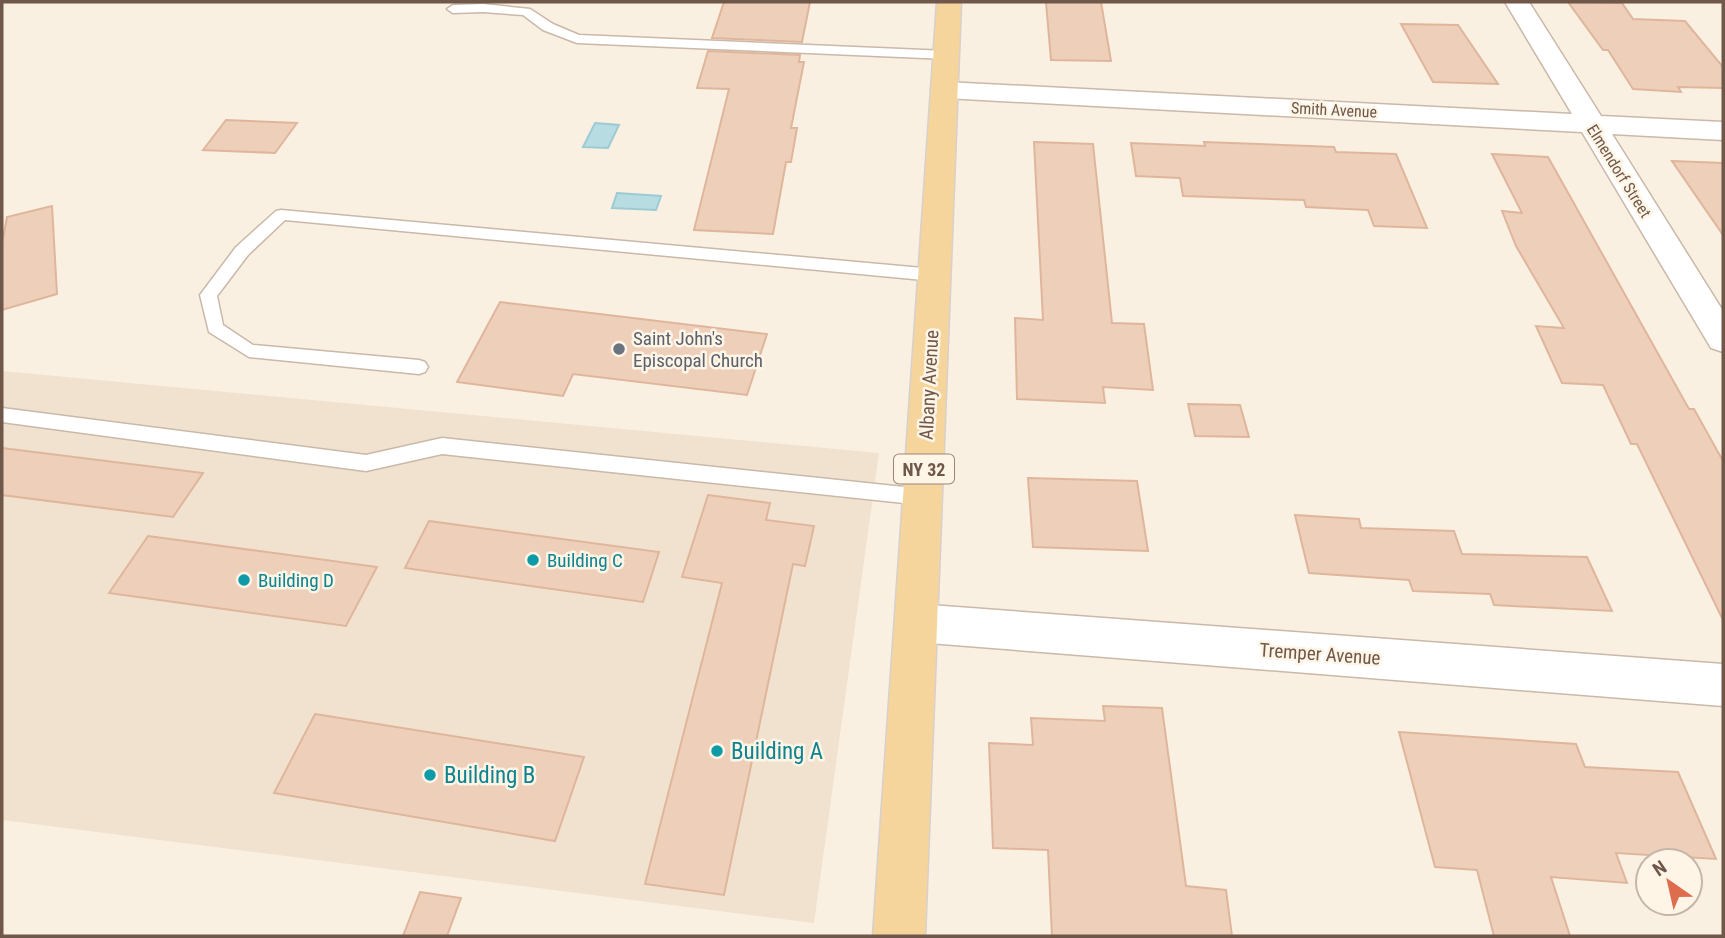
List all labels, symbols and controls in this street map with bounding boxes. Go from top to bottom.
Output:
street label: Smith Avenue [1290,98,1378,122]
street label: Elmendorf Street [1583,121,1655,221]
place label: Saint John's Episcopal Church [633,327,763,372]
street label: Albany Avenue [915,329,943,441]
marker: Saint John's Episcopal Church [611,341,627,357]
road number: NY 32 [894,454,954,484]
place label: Building C [547,549,623,572]
marker: Building C [525,552,541,568]
place label: Building D [258,569,334,592]
marker: Building D [236,572,252,588]
street label: Tremper Avenue [1259,638,1381,670]
place label: Building A [731,738,823,765]
marker: Building A [709,743,725,759]
place label: Building B [444,762,535,789]
marker: Building B [422,767,438,783]
north arrow [1634,847,1704,917]
text: N [1649,856,1671,881]

